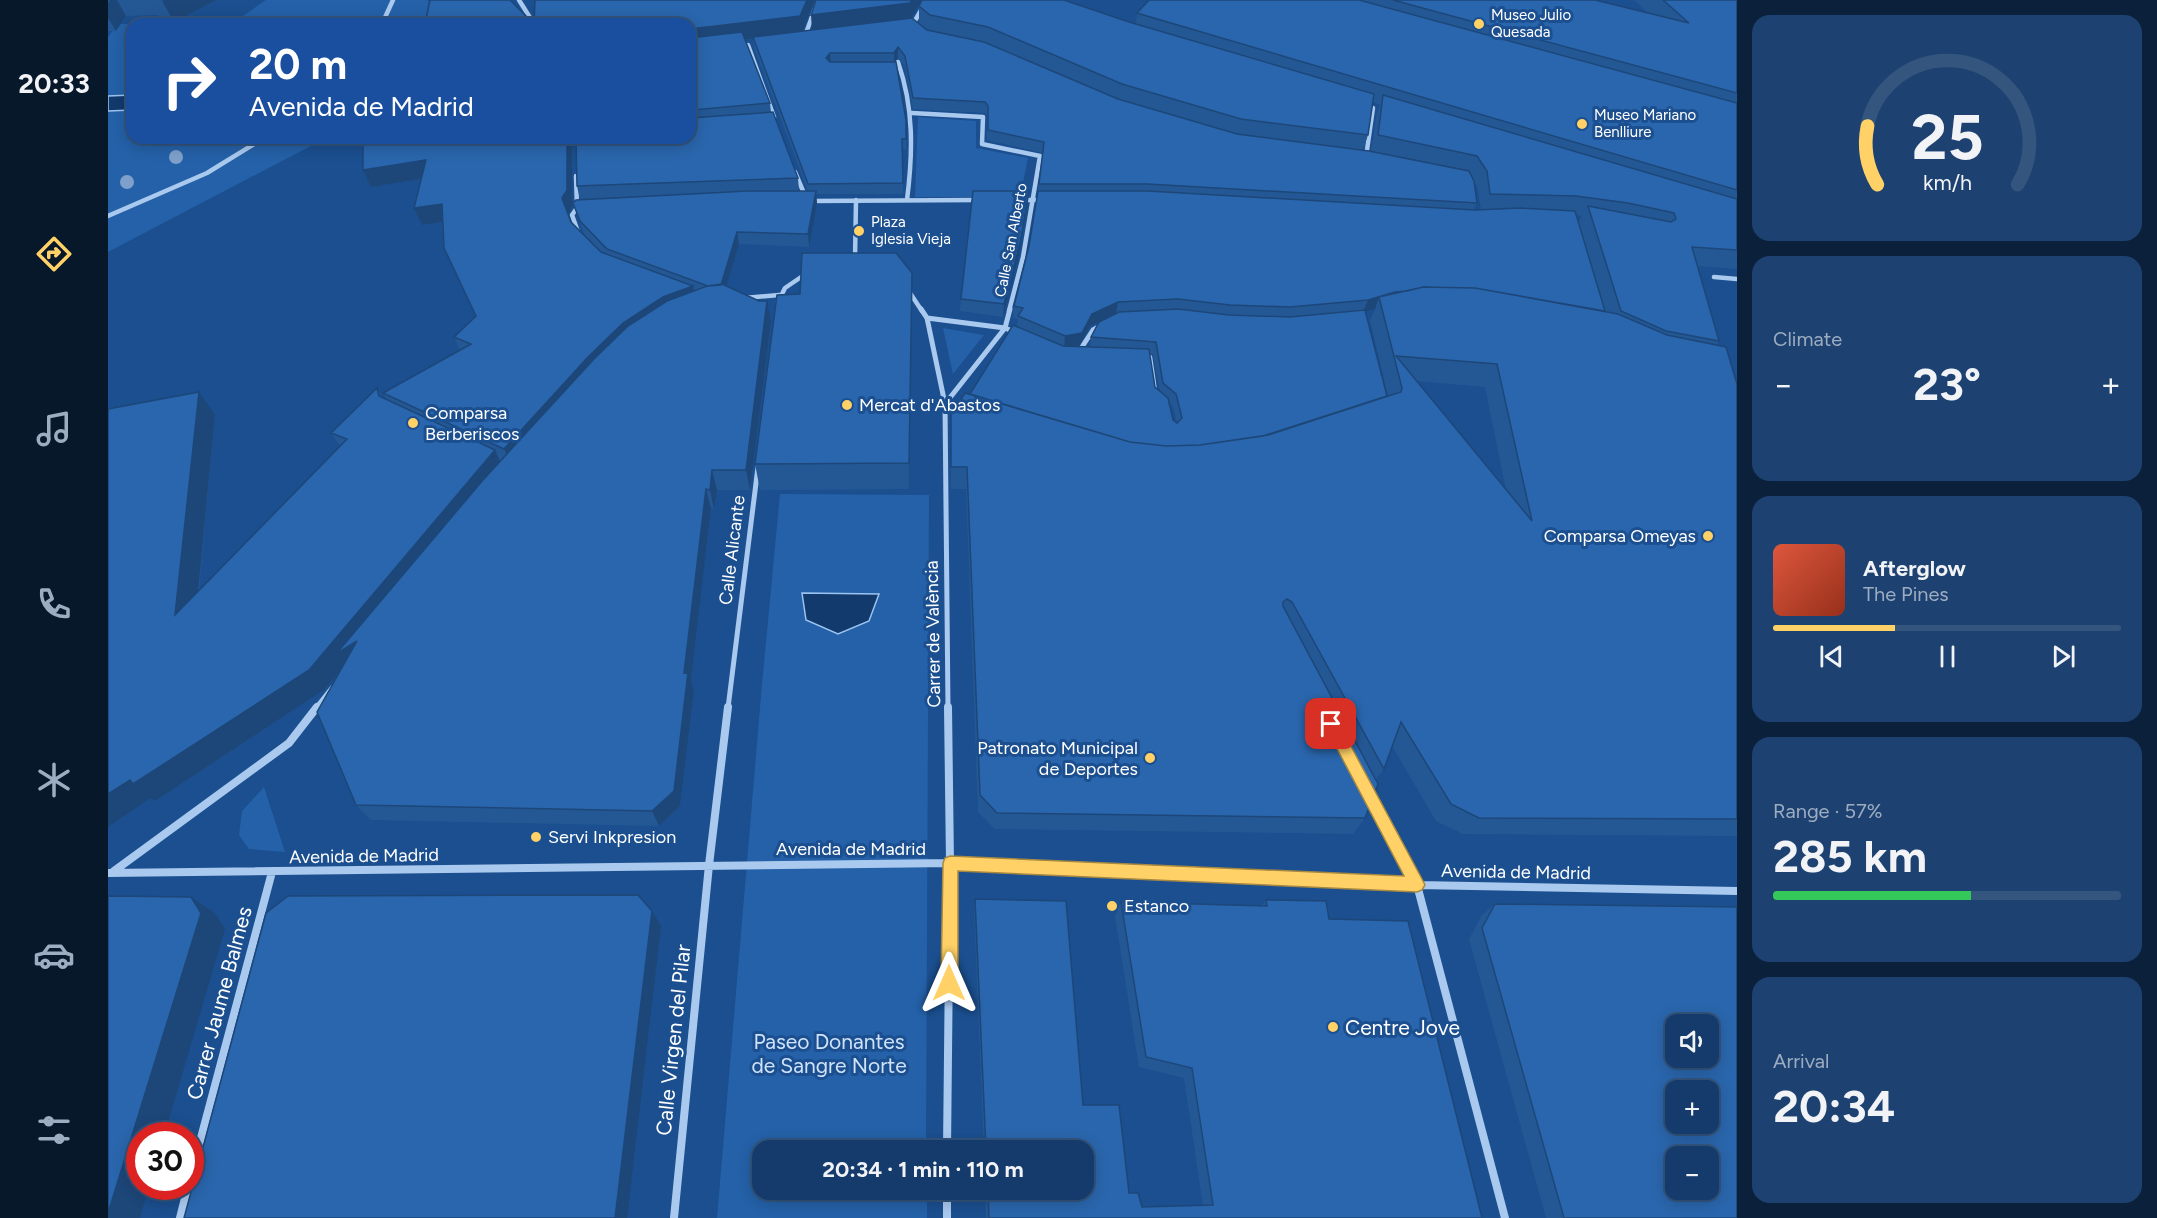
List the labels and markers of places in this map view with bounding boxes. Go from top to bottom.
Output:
place label: Museo Julio Quesada [1491,6,1572,41]
marker: Museo Julio Quesada [1472,17,1486,31]
place label: Museo Mariano Benlliure [1594,106,1697,141]
marker: Museo Mariano Benlliure [1575,117,1589,131]
place label: Plaza Iglesia Vieja [871,213,951,248]
marker: Plaza Iglesia Vieja [852,224,866,238]
place label: Mercat d'Abastos [859,394,1000,416]
marker: Mercat d'Abastos [840,398,854,412]
place label: Comparsa Berberiscos [425,402,520,445]
marker: Comparsa Berberiscos [406,416,420,430]
place label: Comparsa Omeyas [1544,525,1696,547]
marker: Comparsa Omeyas [1701,529,1715,543]
pin [1305,698,1356,749]
place label: Patronato Municipal de Deportes [977,737,1138,780]
marker: Patronato Municipal de Deportes [1143,751,1157,765]
place label: Servi Inkpresion [548,826,676,848]
marker: Servi Inkpresion [529,830,543,844]
place label: Estanco [1124,895,1189,917]
marker: Estanco [1105,899,1119,913]
place label: Centre Jove [1345,1015,1460,1040]
marker: Centre Jove [1326,1020,1340,1034]

